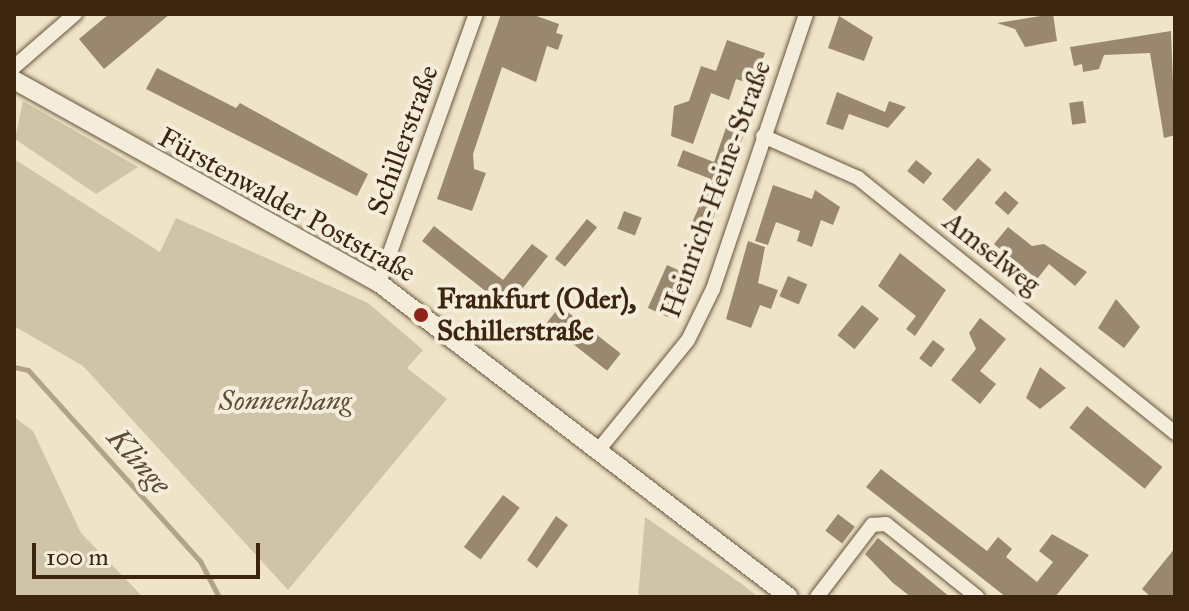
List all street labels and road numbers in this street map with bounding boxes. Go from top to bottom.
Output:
street label: Heinrich-Heine-Straße [654,56,778,322]
street label: Schillerstraße [360,60,446,220]
street label: Fürstenwalder Poststraße [153,120,421,290]
street label: Amselweg [937,205,1047,301]

